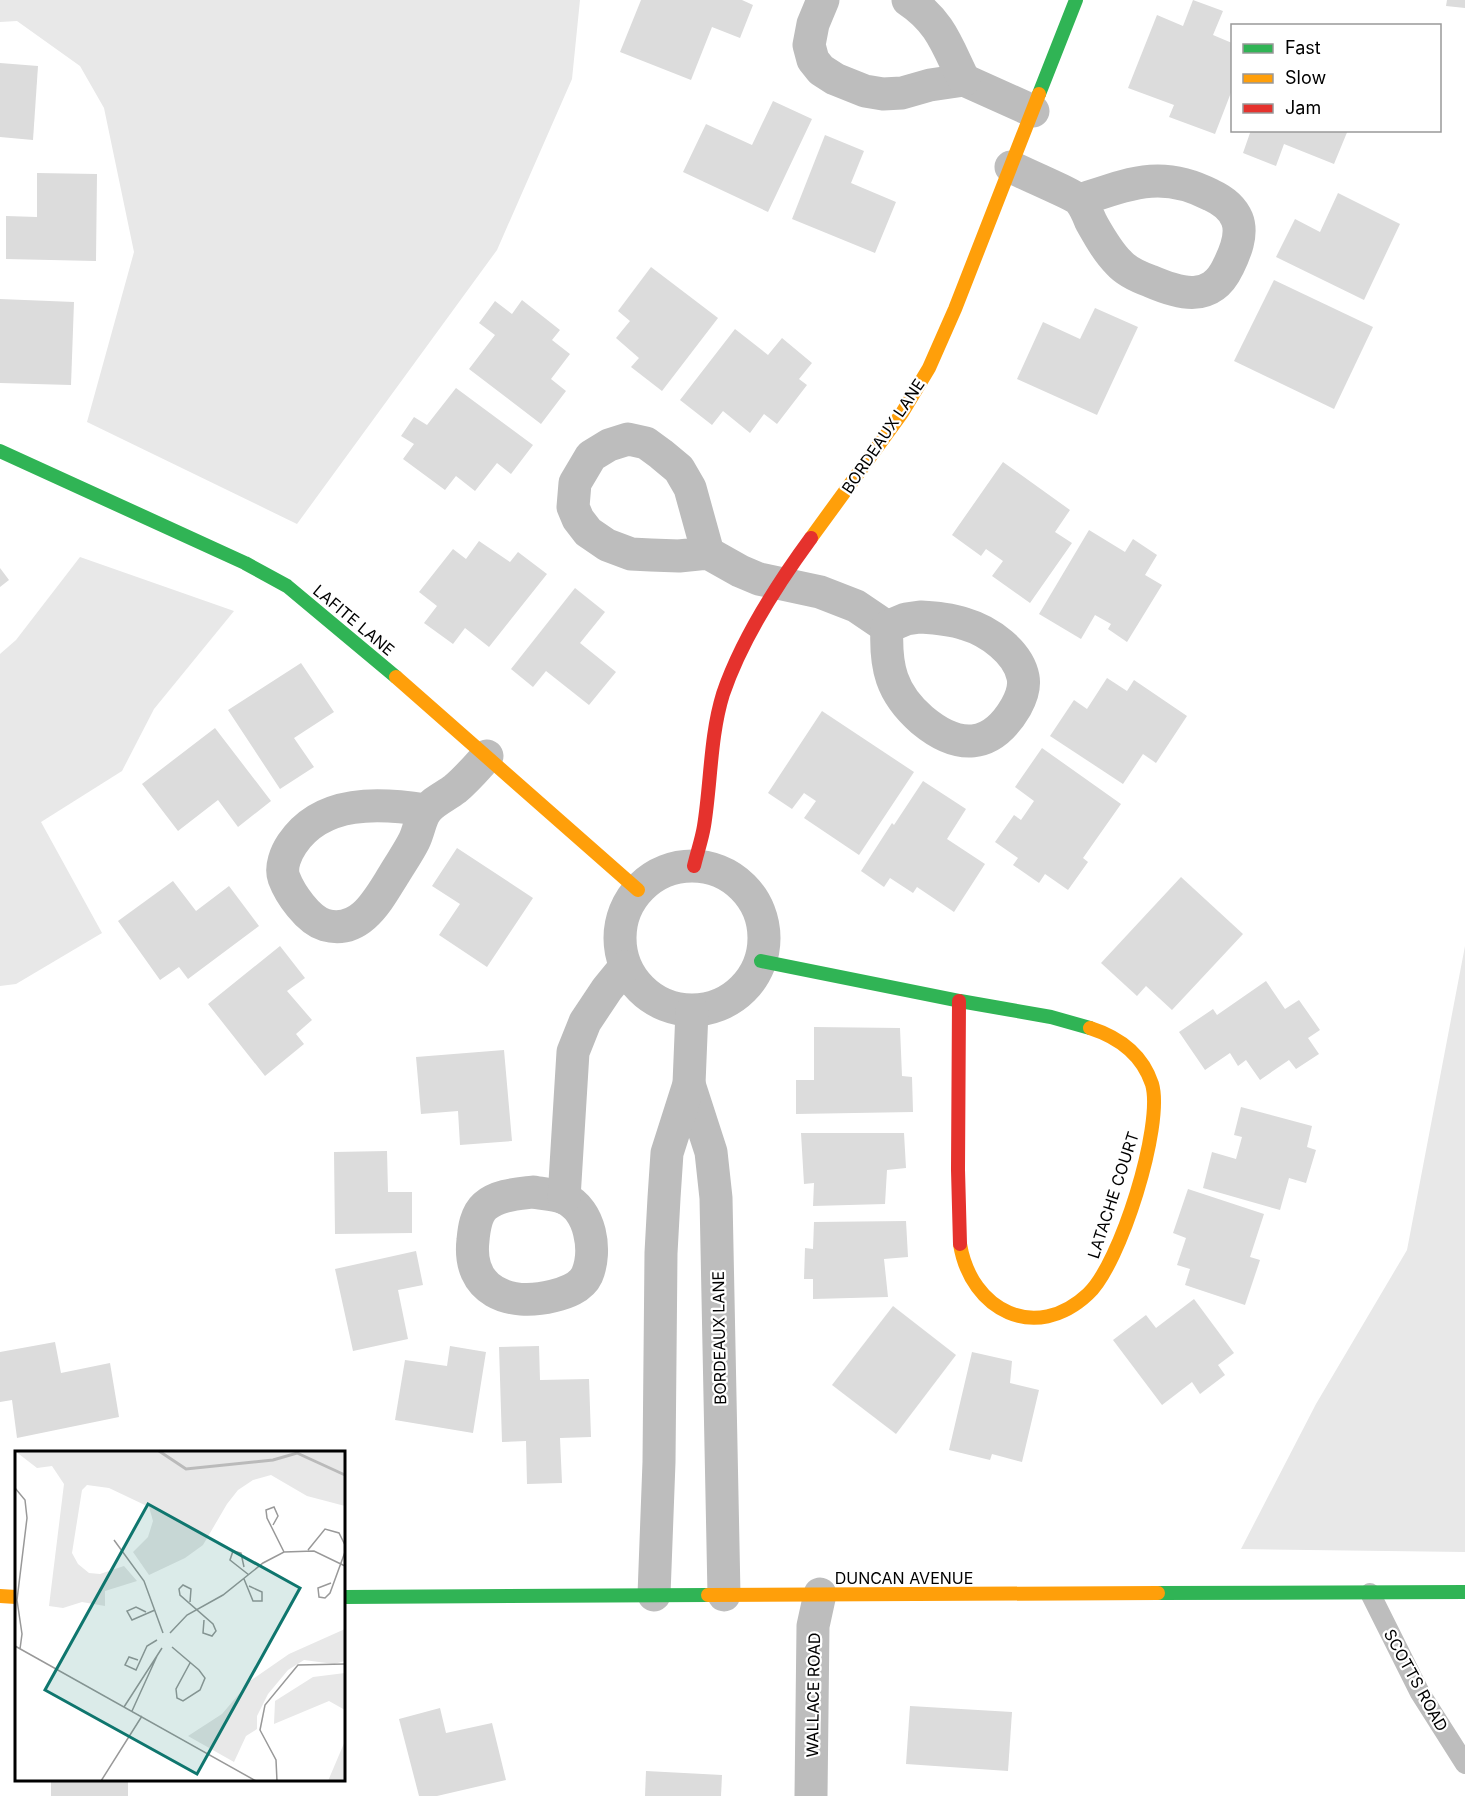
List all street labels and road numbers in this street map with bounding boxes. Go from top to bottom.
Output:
street label: BORDEAUX LANE [837,375,929,497]
street label: LAFITE LANE [309,580,399,660]
street label: LATACHE COURT [1083,1129,1143,1261]
street label: BORDEAUX LANE [708,1271,730,1405]
street label: DUNCAN AVENUE [835,1568,973,1588]
street label: SCOTTS ROAD [1380,1625,1452,1735]
street label: WALLACE ROAD [802,1632,824,1758]

